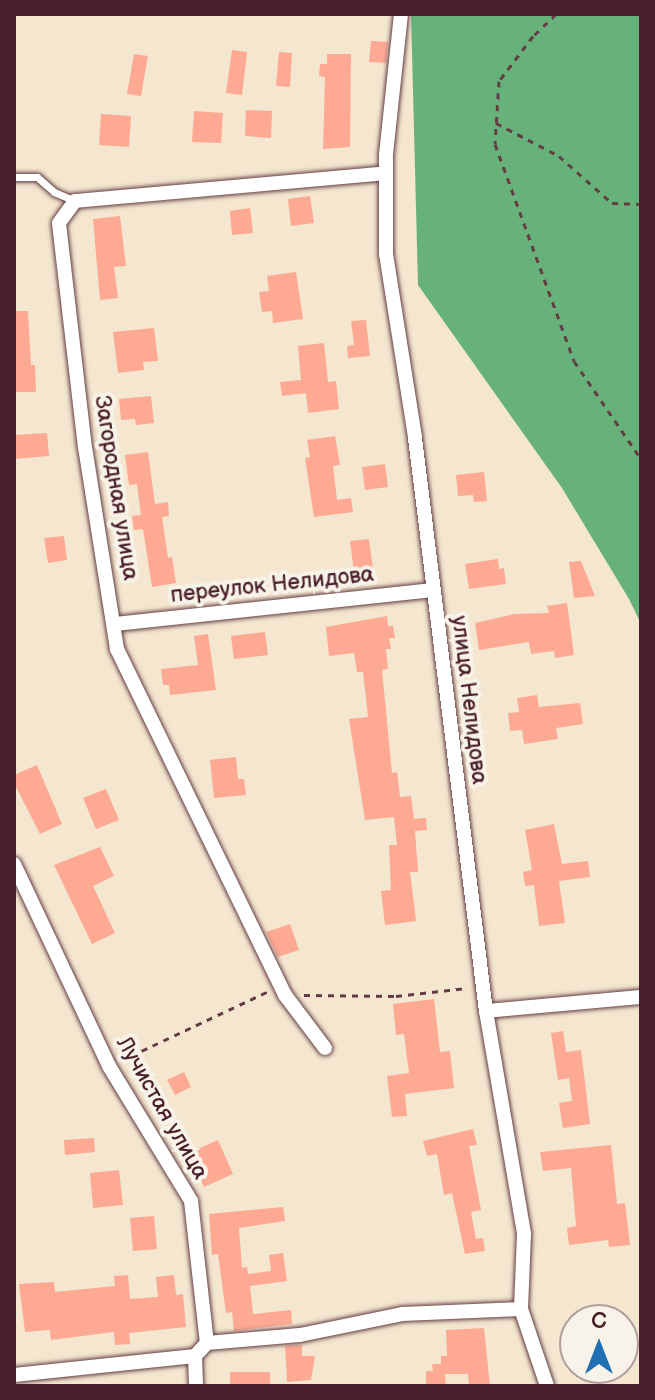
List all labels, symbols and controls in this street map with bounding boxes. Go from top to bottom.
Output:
street label: Загородная улица [88,394,144,582]
street label: переулок Нелидова [169,561,375,609]
street label: улица Нелидова [446,614,492,786]
street label: Лучистая улица [110,1032,214,1184]
north arrow [559,1304,639,1384]
text: С [591,1308,607,1335]

